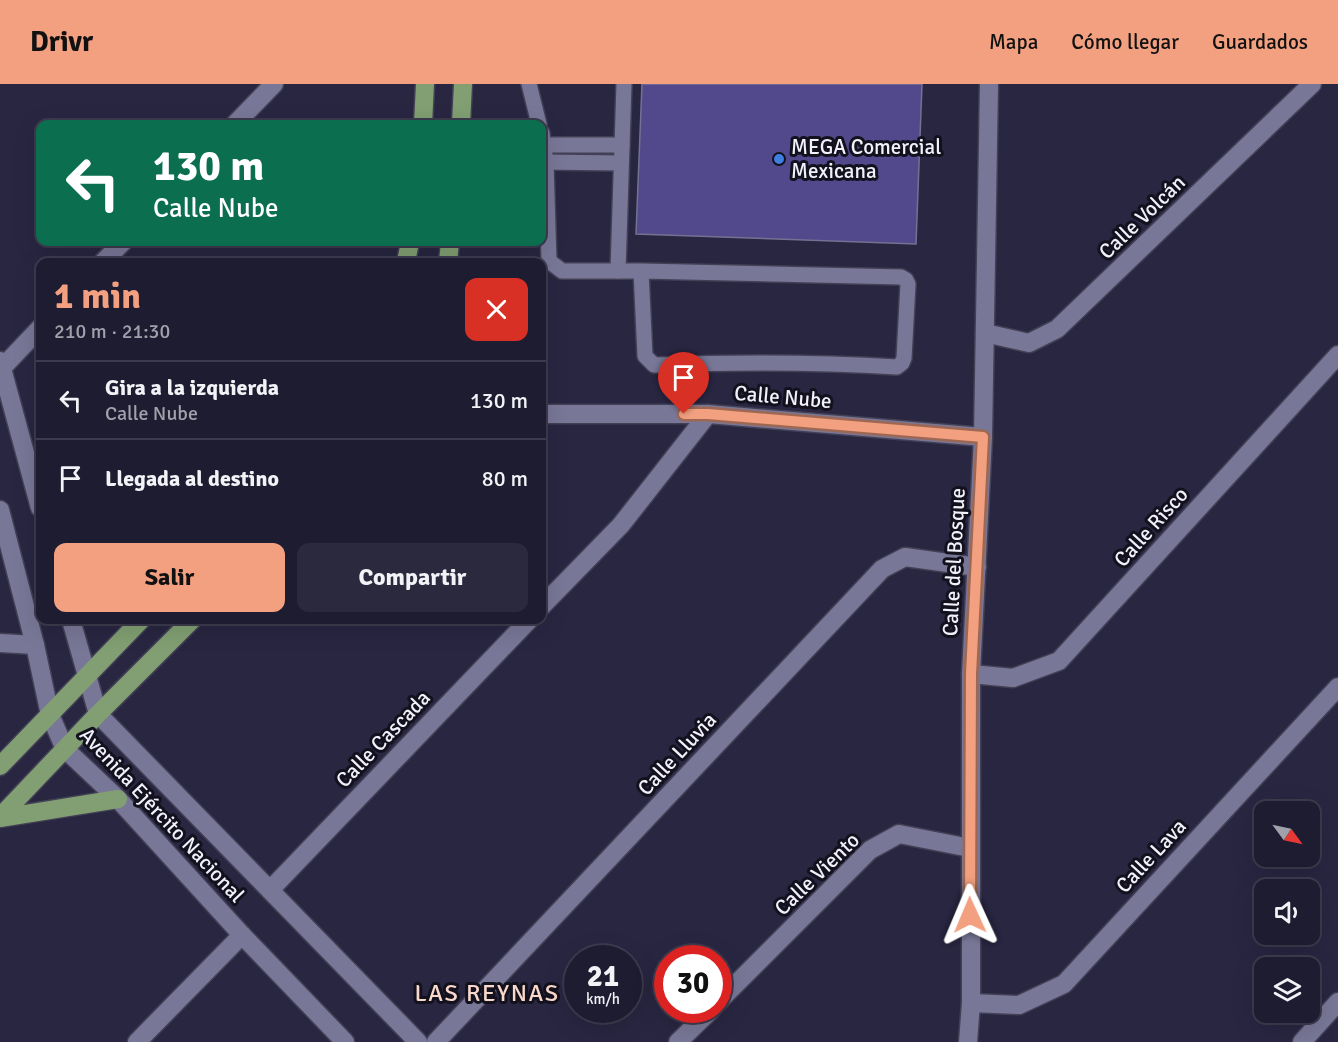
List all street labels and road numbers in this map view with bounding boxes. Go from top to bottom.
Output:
street label: Calle Volcán [1093,169,1191,265]
street label: Calle Nube [733,380,833,414]
street label: Calle Risco [1108,482,1194,572]
street label: Calle del Bosque [937,487,971,637]
street label: Calle Cascada [330,685,436,793]
street label: Calle Lluvia [632,707,722,801]
street label: Avenida Ejército Nacional [74,722,250,908]
street label: Calle Lava [1110,814,1192,898]
street label: Calle Viento [769,827,865,921]

